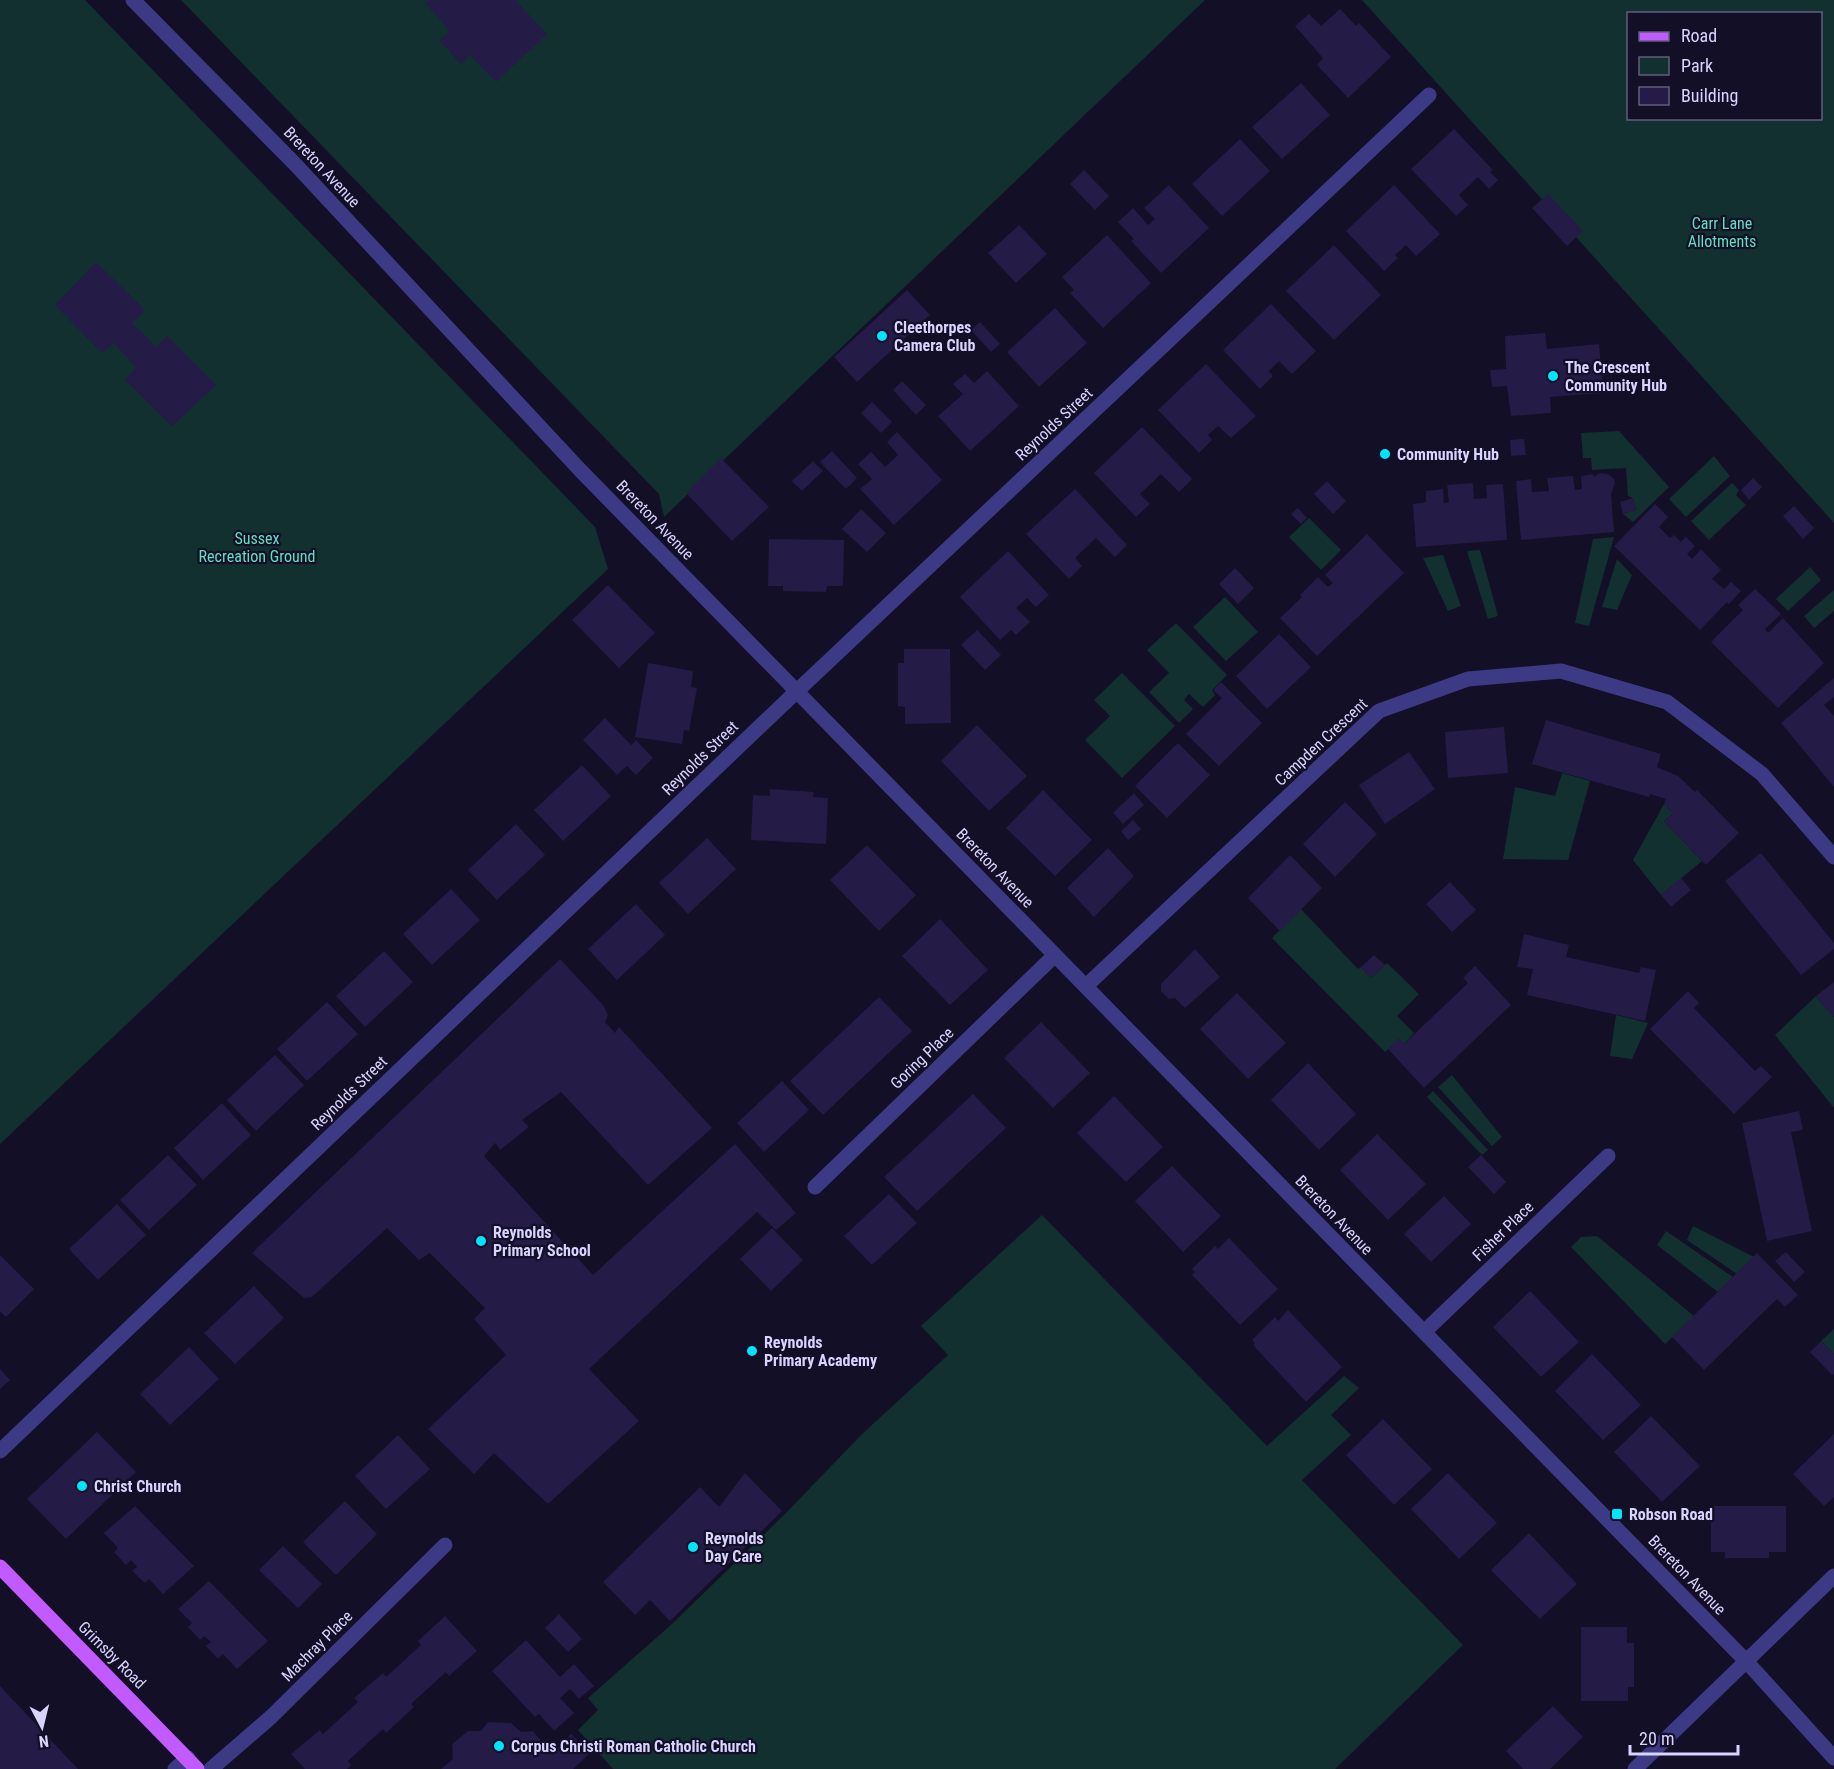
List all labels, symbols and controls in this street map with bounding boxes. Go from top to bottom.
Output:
legend [1627,12,1822,120]
text: Road [1681,25,1717,46]
text: Park [1681,55,1713,76]
text: Building [1681,85,1738,106]
street label: Brereton Avenue [280,123,364,211]
park label: Carr Lane Allotments [1688,214,1756,251]
place label: Cleethorpes Camera Club [894,318,975,355]
marker: Cleethorpes Camera Club [875,329,889,343]
place label: The Crescent Community Hub [1565,358,1667,395]
marker: The Crescent Community Hub [1546,369,1560,383]
street label: Reynolds Street [1012,383,1097,465]
place label: Community Hub [1397,445,1499,464]
marker: Community Hub [1378,447,1392,461]
street label: Brereton Avenue [612,476,698,564]
park label: Sussex Recreation Ground [199,529,315,566]
street label: Campden Crescent [1271,694,1371,790]
street label: Reynolds Street [658,717,742,799]
street label: Brereton Avenue [952,824,1038,912]
street label: Goring Place [886,1023,958,1093]
street label: Reynolds Street [307,1052,391,1134]
street label: Brereton Avenue [1291,1171,1377,1259]
street label: Fisher Place [1469,1197,1537,1265]
place label: Reynolds Primary School [493,1223,591,1260]
marker: Reynolds Primary School [474,1234,488,1248]
place label: Reynolds Primary Academy [764,1333,877,1370]
marker: Reynolds Primary Academy [745,1344,759,1358]
place label: Christ Church [94,1477,182,1496]
marker: Christ Church [75,1479,89,1493]
place label: Robson Road [1629,1505,1713,1524]
marker: Robson Road [1610,1507,1624,1521]
place label: Reynolds Day Care [705,1529,764,1566]
street label: Brereton Avenue [1644,1531,1730,1619]
marker: Reynolds Day Care [686,1540,700,1554]
street label: Machray Place [278,1607,356,1685]
street label: Grimsby Road [74,1617,150,1693]
north arrow [12,1697,72,1757]
scale bar [1630,1718,1738,1756]
text: 20 m [1639,1728,1674,1749]
text: N [38,1731,50,1751]
place label: Corpus Christi Roman Catholic Church [511,1737,756,1756]
marker: Corpus Christi Roman Catholic Church [492,1739,506,1753]

